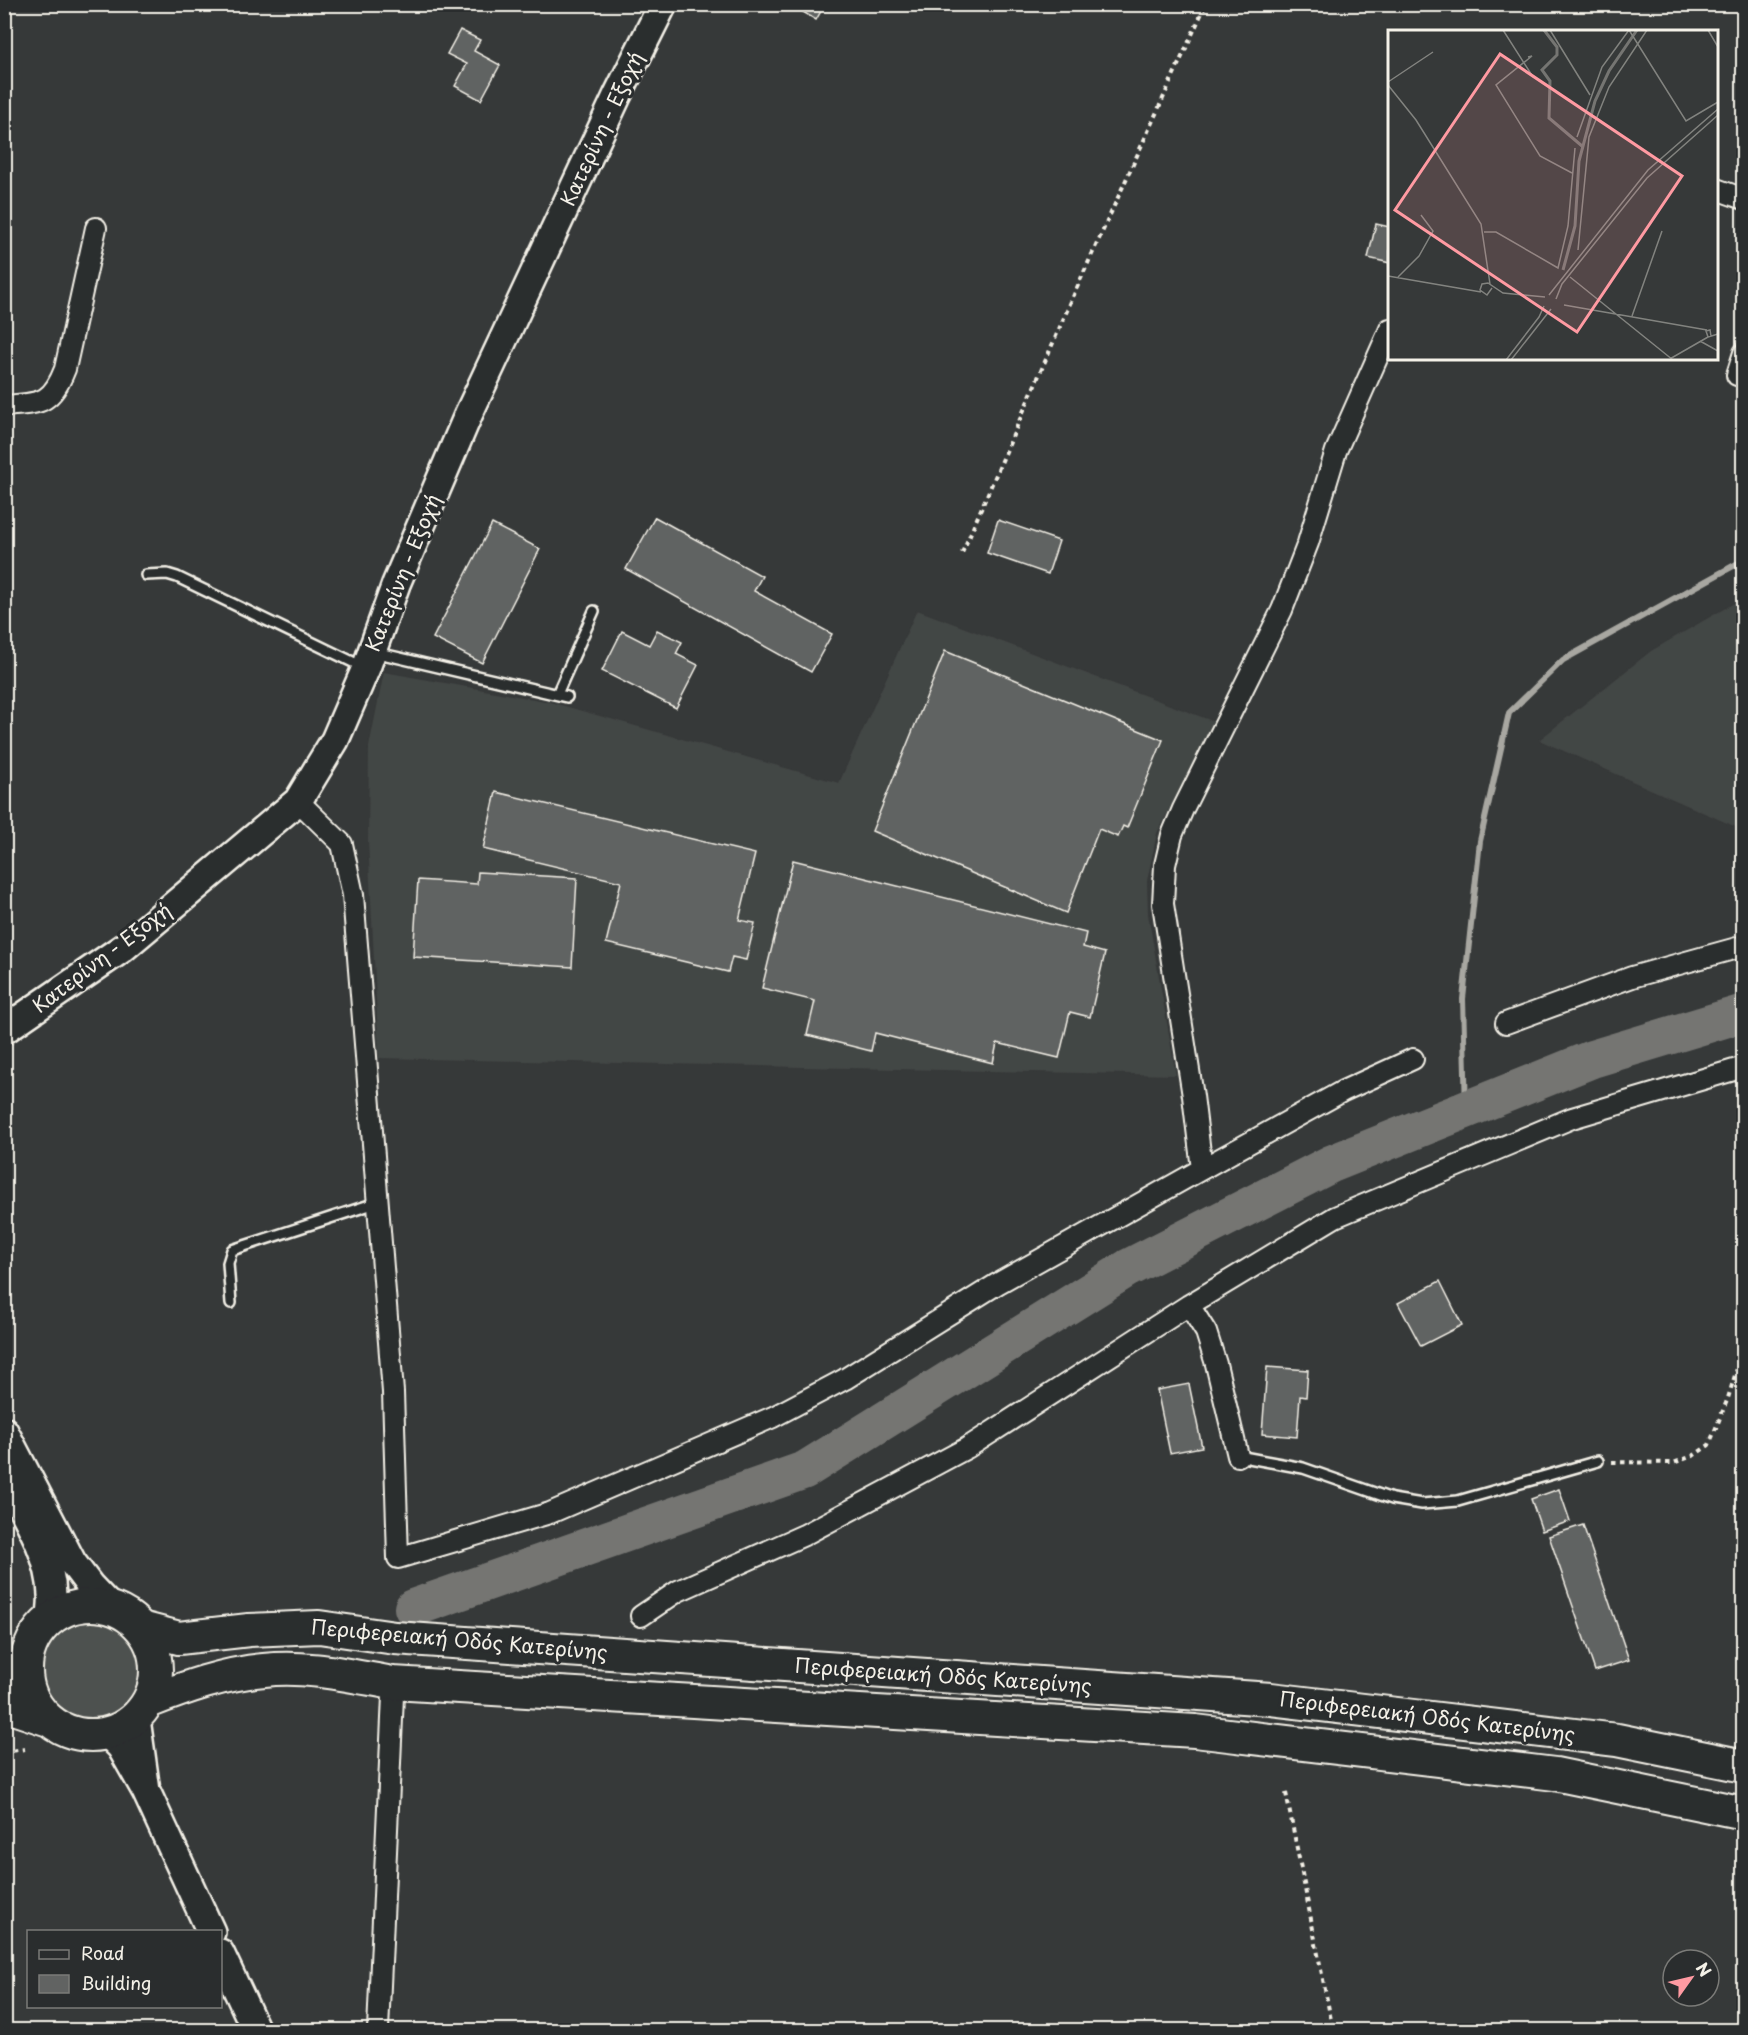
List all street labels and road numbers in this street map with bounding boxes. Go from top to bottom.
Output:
street label: Κατερίνη - Εξοχή [552,46,650,211]
street label: Κατερίνη - Εξοχή [357,489,447,656]
street label: Κατερίνη - Εξοχή [26,895,177,1020]
street label: Περιφερειακή Οδός Κατερίνης [309,1611,609,1667]
street label: Περιφερειακή Οδός Κατερίνης [793,1650,1093,1700]
street label: Περιφερειακή Οδός Κατερίνης [1277,1683,1577,1749]

